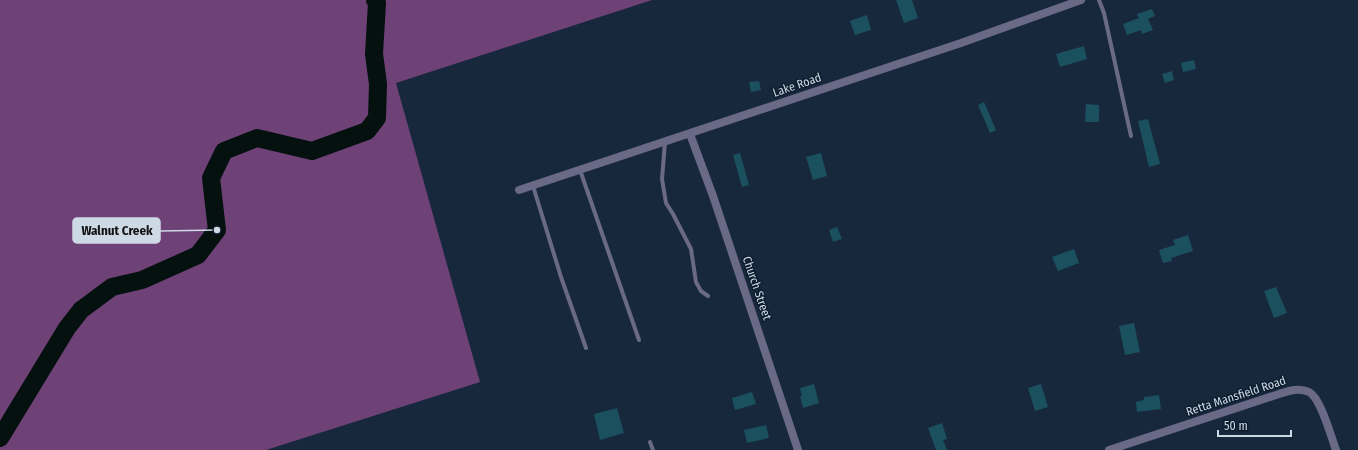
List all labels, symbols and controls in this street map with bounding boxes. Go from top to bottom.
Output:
street label: Lake Road [771,70,823,100]
callout: Walnut Creek [73,218,160,243]
text: Walnut Creek [81,223,153,238]
street label: Church Street [740,254,774,322]
street label: Retta Mansfield Road [1184,373,1288,419]
scale bar [1218,412,1291,438]
text: 50 m [1224,419,1248,433]

